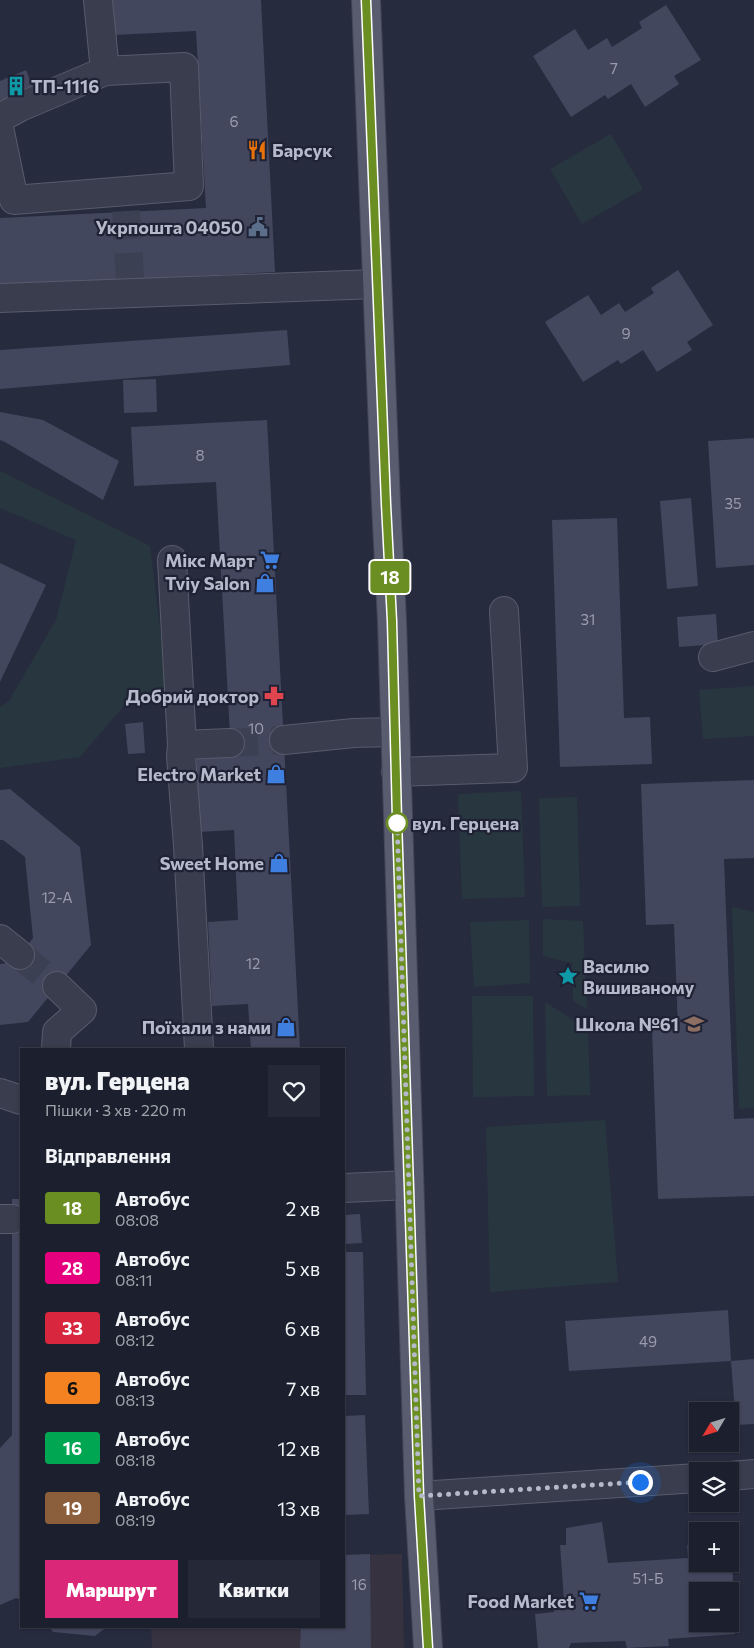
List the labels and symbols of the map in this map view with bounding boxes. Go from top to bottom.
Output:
house number: 7 [610,59,618,77]
building icon: ТП-1116 [5,75,27,97]
place label: ТП-1116 [31,75,99,97]
house number: 6 [229,112,239,130]
restaurant icon: Барсук [246,139,268,161]
place label: Барсук [272,139,333,161]
place label: Укрпошта 04050 [95,216,243,238]
public building icon: Укрпошта 04050 [247,216,269,238]
house number: 9 [621,324,631,342]
house number: 8 [195,446,205,464]
house number: 35 [724,494,742,512]
place label: Мікс Март [165,549,255,571]
supermarket icon: Мікс Март [259,549,281,571]
line badge: 18 [368,561,412,593]
place label: Tviy Salon [165,572,250,594]
shop icon: Tviy Salon [254,572,276,594]
house number: 31 [581,610,595,628]
place label: Добрий доктор [126,685,259,707]
pharmacy icon: Добрий доктор [263,685,285,707]
house number: 10 [248,719,264,737]
place label: Electro Market [137,763,261,785]
shop icon: Electro Market [265,763,287,785]
marker: вул. Герцена [386,812,408,834]
place label: вул. Герцена [412,812,519,834]
place label: Sweet Home [160,852,264,874]
shop icon: Sweet Home [268,852,290,874]
house number: 12-А [41,888,73,906]
house number: 12 [246,954,260,972]
place label: Василю Вишиваному [583,955,694,998]
place icon: Василю Вишиваному [557,965,579,987]
place label: Школа №61 [575,1013,679,1035]
school or university icon: Школа №61 [683,1013,705,1035]
place label: Поїхали з нами [142,1016,271,1038]
shop icon: Поїхали з нами [275,1016,297,1038]
house number: 49 [639,1332,657,1350]
north arrow [689,1402,739,1452]
your location [628,1470,653,1495]
house number: 51-Б [633,1569,663,1587]
house number: 16 [351,1575,367,1593]
place label: Food Market [467,1590,574,1612]
supermarket icon: Food Market [578,1590,600,1612]

